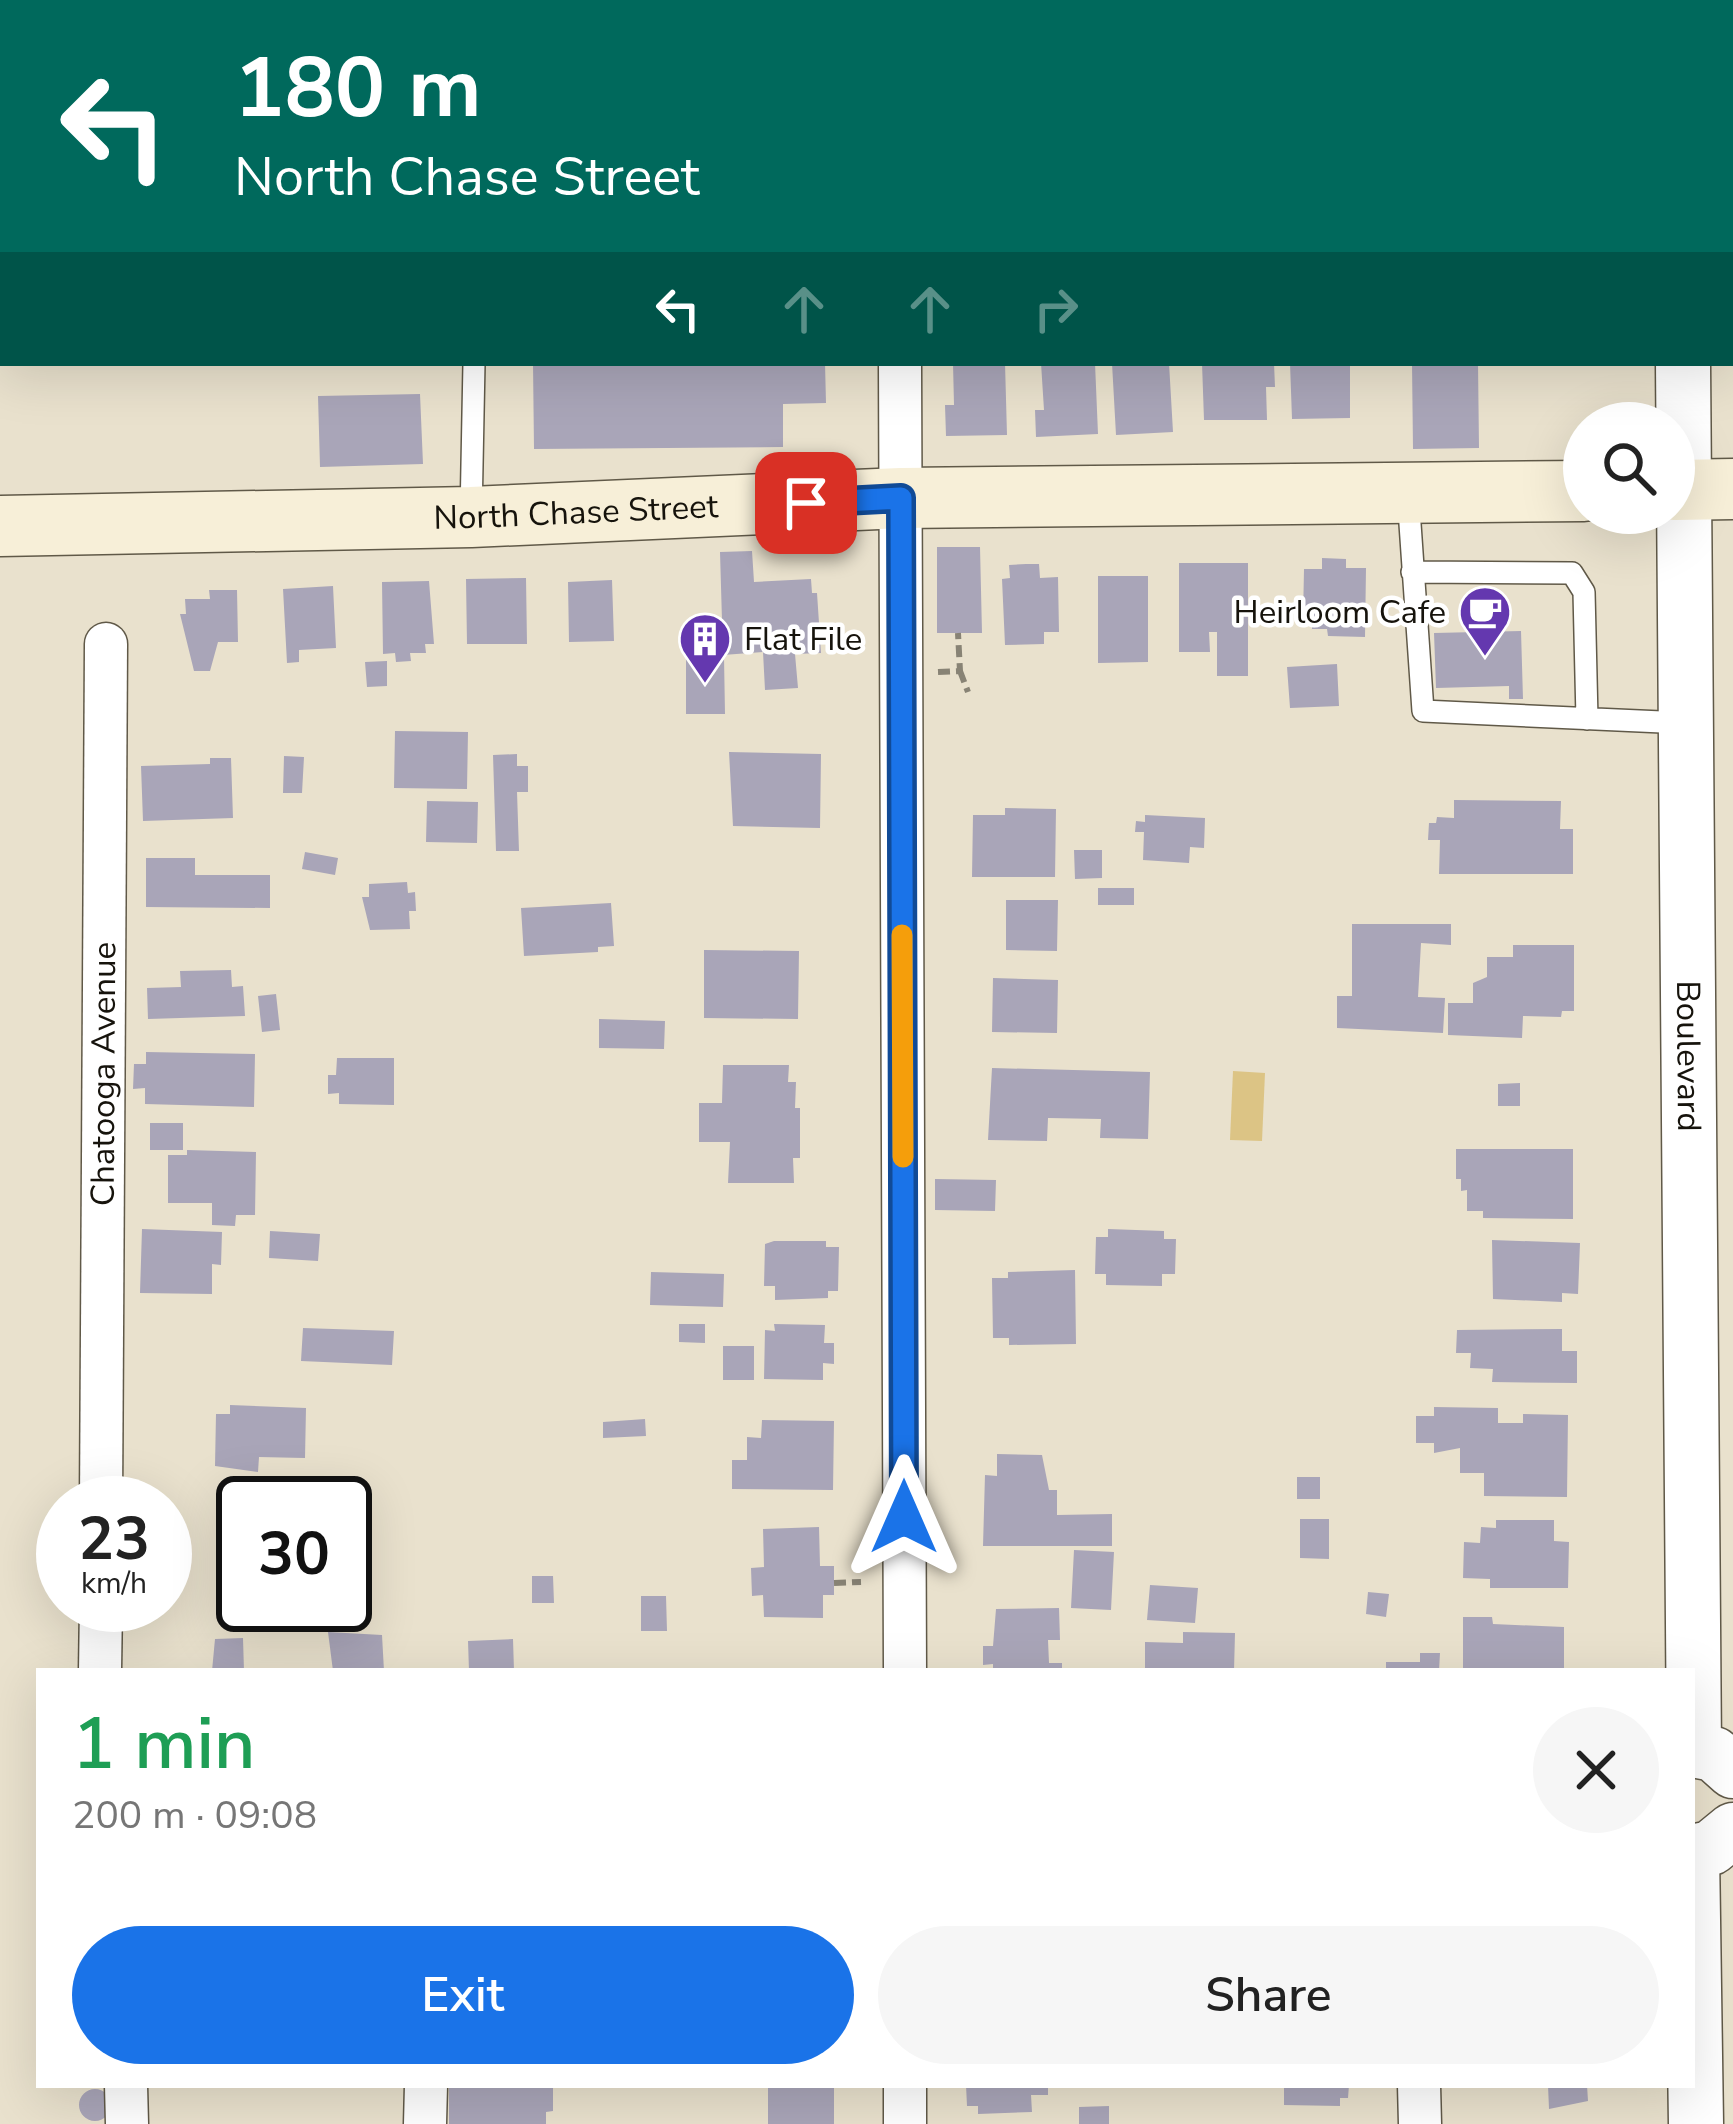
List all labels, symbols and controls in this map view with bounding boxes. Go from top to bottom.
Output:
text: 180 m [234,31,482,146]
icon: left [36,48,192,204]
text: North Chase Street [234,140,700,214]
icon: left [645,276,711,342]
icon: ahead [771,276,837,342]
icon: ahead [897,276,963,342]
icon: right [1023,276,1089,342]
map controls [1563,402,1695,534]
button: search [1563,402,1695,534]
pin [755,452,857,554]
icon: arrive [773,470,839,536]
street label: North Chase Street [433,484,719,540]
cafe icon: Heirloom Cafe [1457,584,1513,658]
place label: Heirloom Cafe [1234,590,1446,635]
building icon: Flat File [677,611,733,685]
place label: Flat File [744,617,862,662]
street label: Chatooga Avenue [80,942,127,1206]
street label: Boulevard [1665,980,1712,1132]
position arrow [841,1454,967,1580]
speed limit sign: 30 [216,1476,372,1632]
text: 23 [78,1498,150,1580]
text: km/h [81,1563,147,1604]
text: 1 min [72,1695,255,1793]
button: close [1533,1707,1659,1833]
text: 200 m · 09:08 [72,1789,317,1842]
button: Exit [72,1926,854,2064]
button: Share [878,1926,1659,2064]

